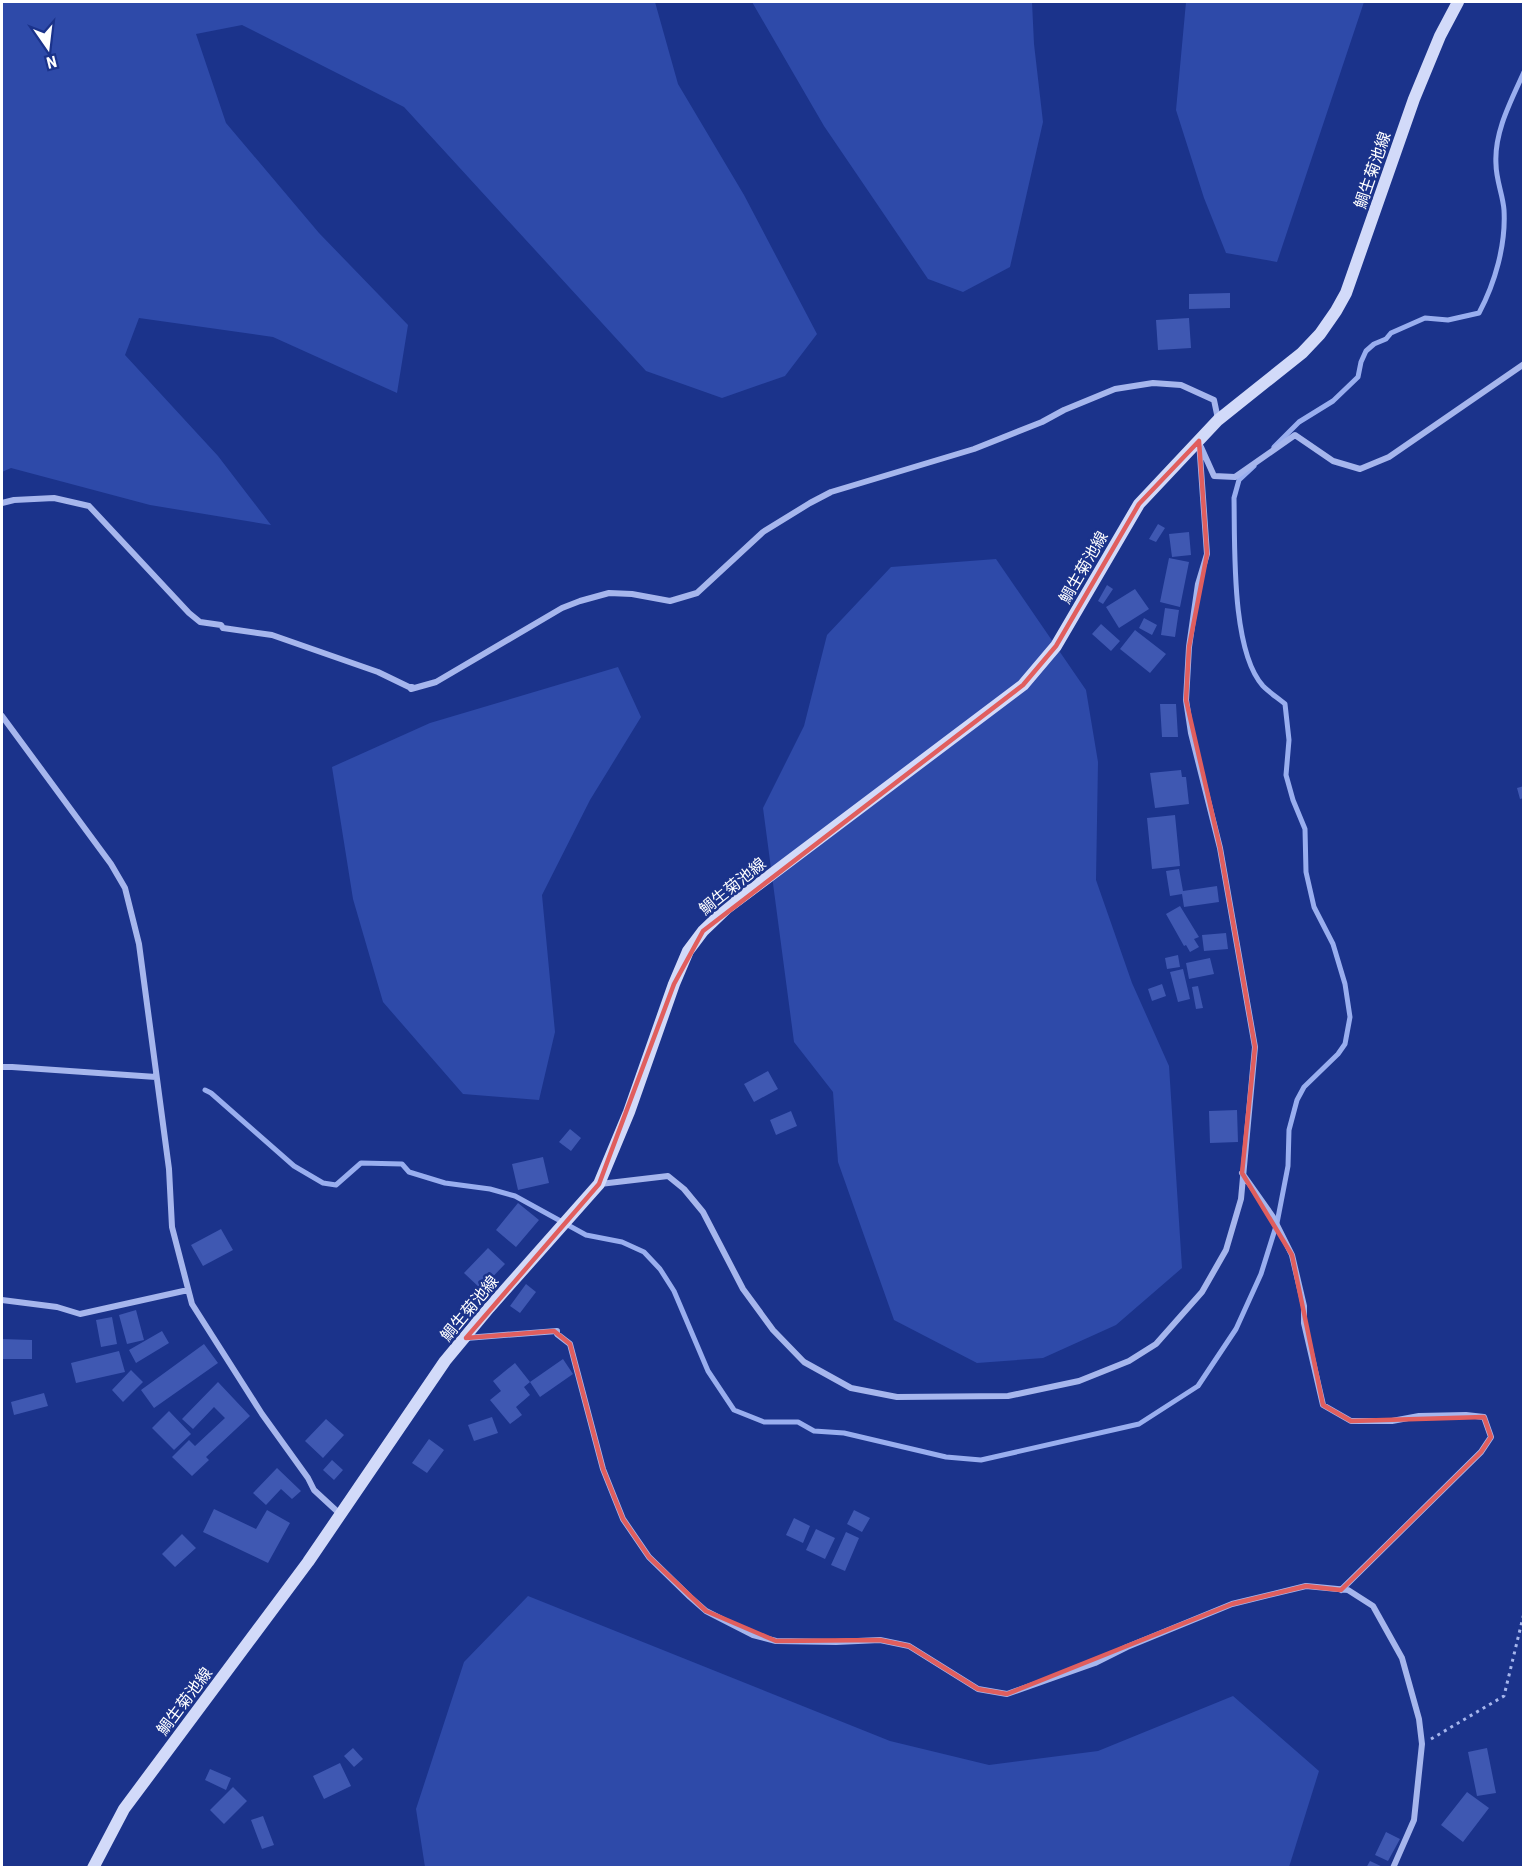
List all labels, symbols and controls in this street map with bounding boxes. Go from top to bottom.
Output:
north arrow [18,18,78,78]
text: N [44,52,59,72]
street label: 鯛生菊池線 [1350,129,1394,211]
street label: 鯛生菊池線 [1055,528,1112,607]
street label: 鯛生菊池線 [695,854,769,919]
street label: 鯛生菊池線 [436,1272,502,1345]
street label: 鯛生菊池線 [153,1664,216,1739]

